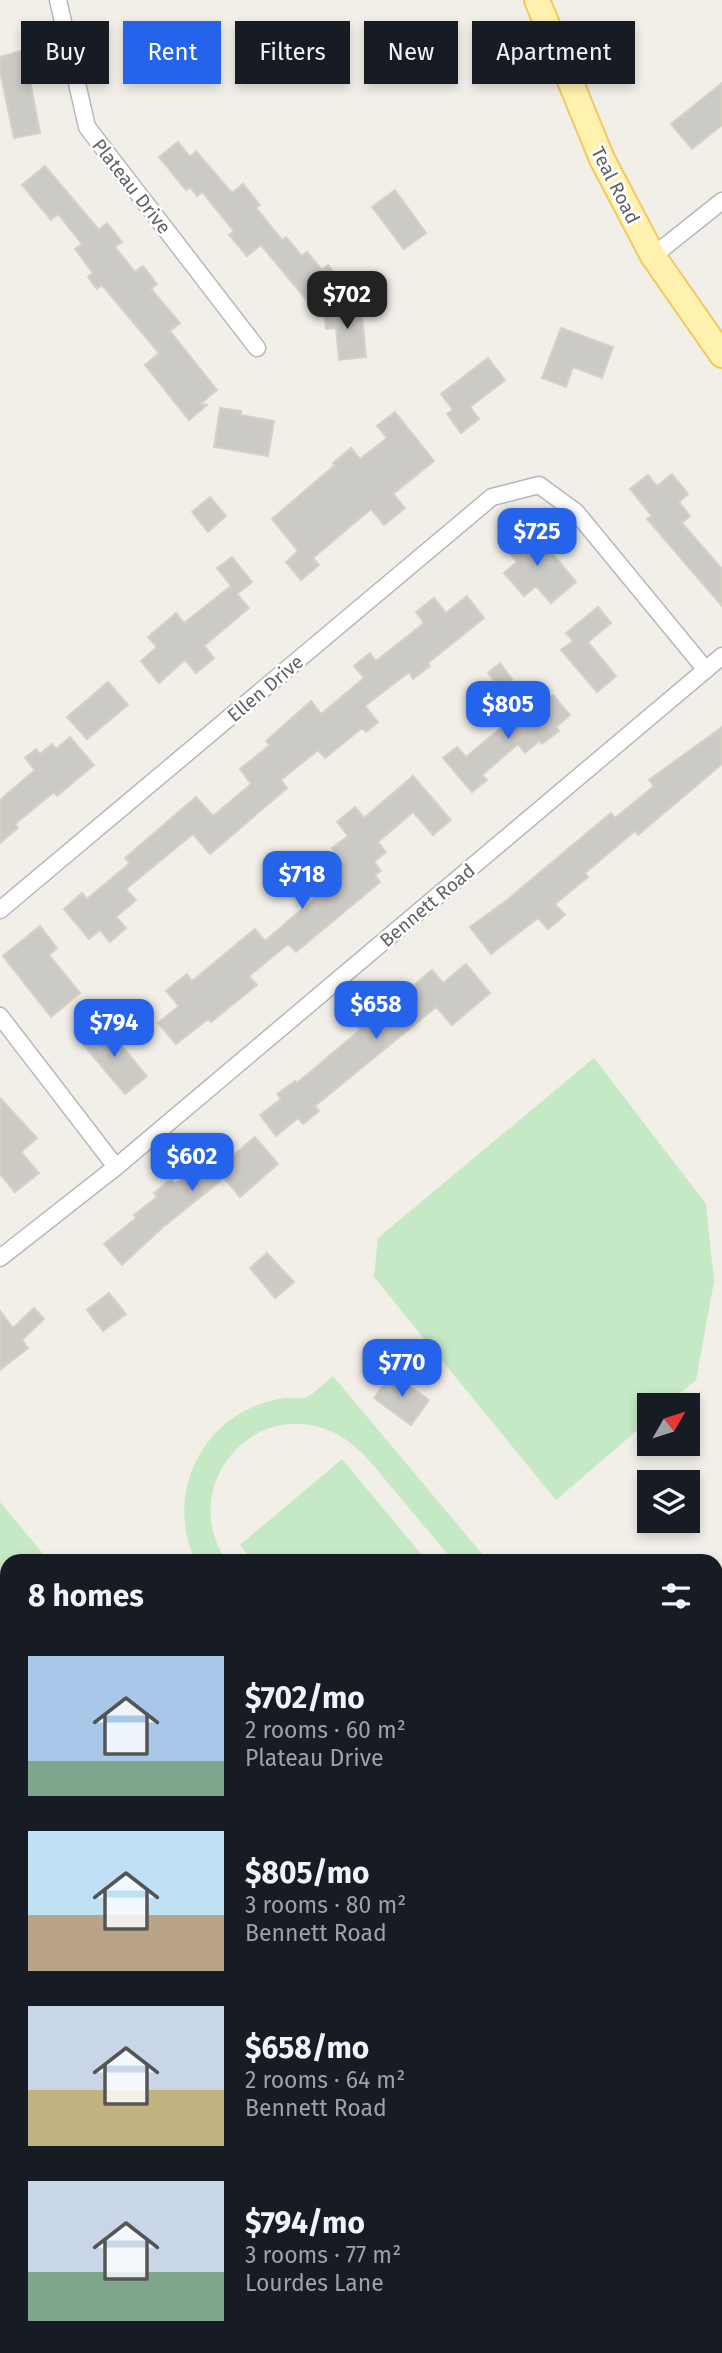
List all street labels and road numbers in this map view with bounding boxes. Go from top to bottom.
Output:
street label: Plateau Drive [87,134,176,238]
street label: Teal Road [586,143,645,228]
street label: Ellen Drive [223,650,308,727]
street label: Bennett Road [375,859,480,952]

